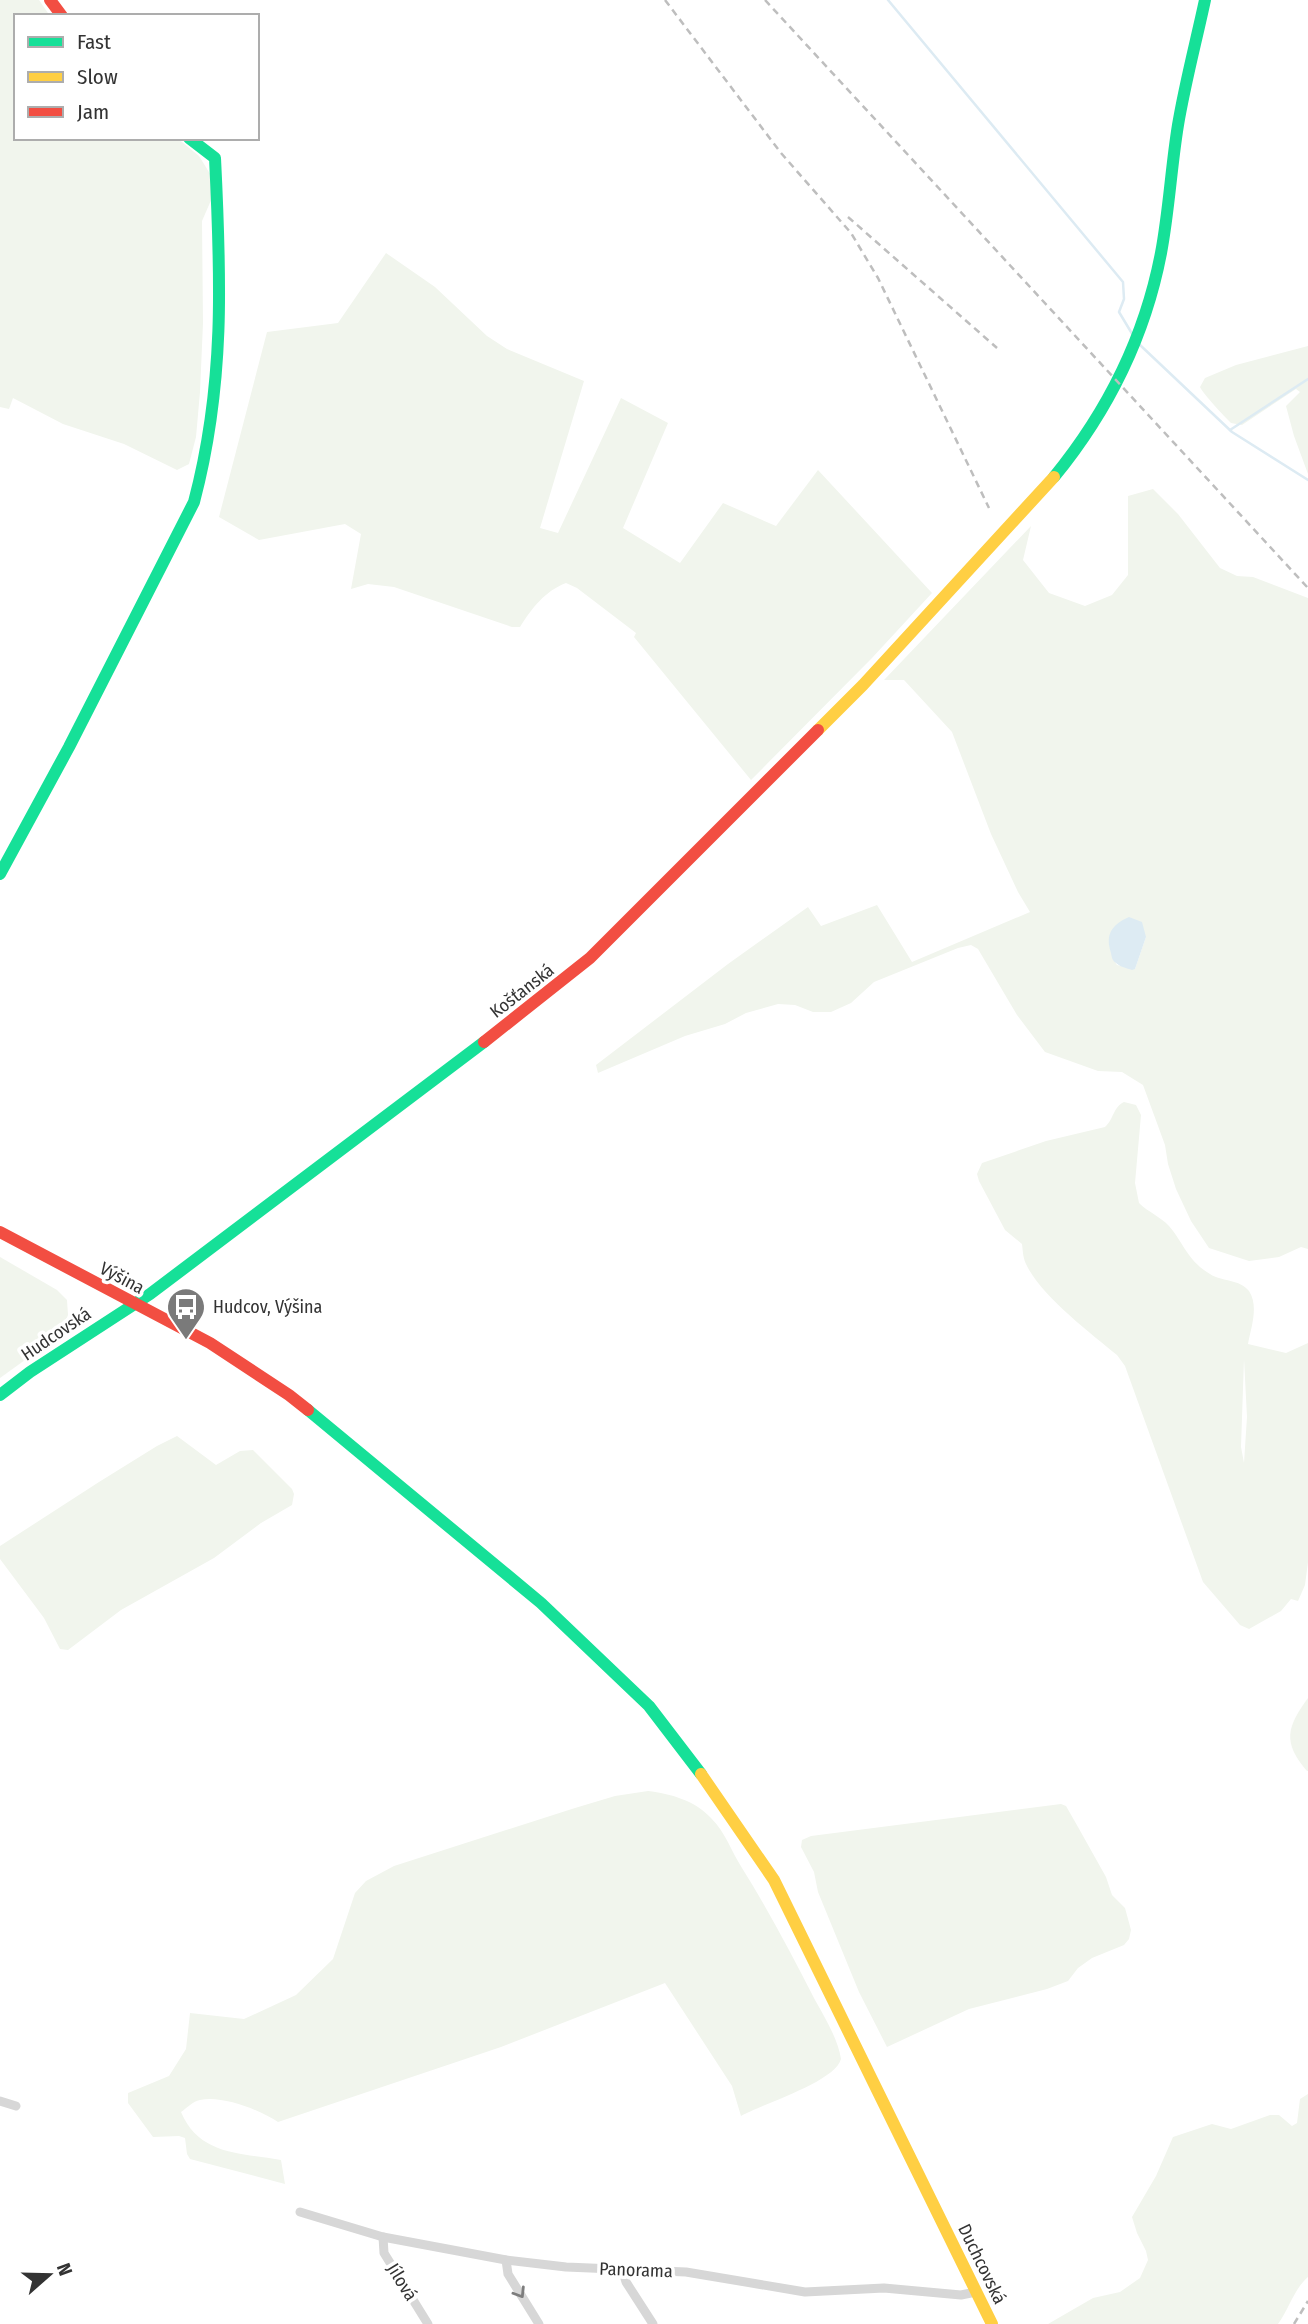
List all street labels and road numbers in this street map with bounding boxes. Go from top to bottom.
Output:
street label: Košťanská [486,959,559,1023]
street label: Výšina [96,1257,148,1299]
street label: Hudcovská [17,1303,95,1365]
street label: Duchcovská [953,2220,1011,2308]
street label: Panorama [599,2258,673,2282]
street label: Jílová [382,2259,422,2305]

